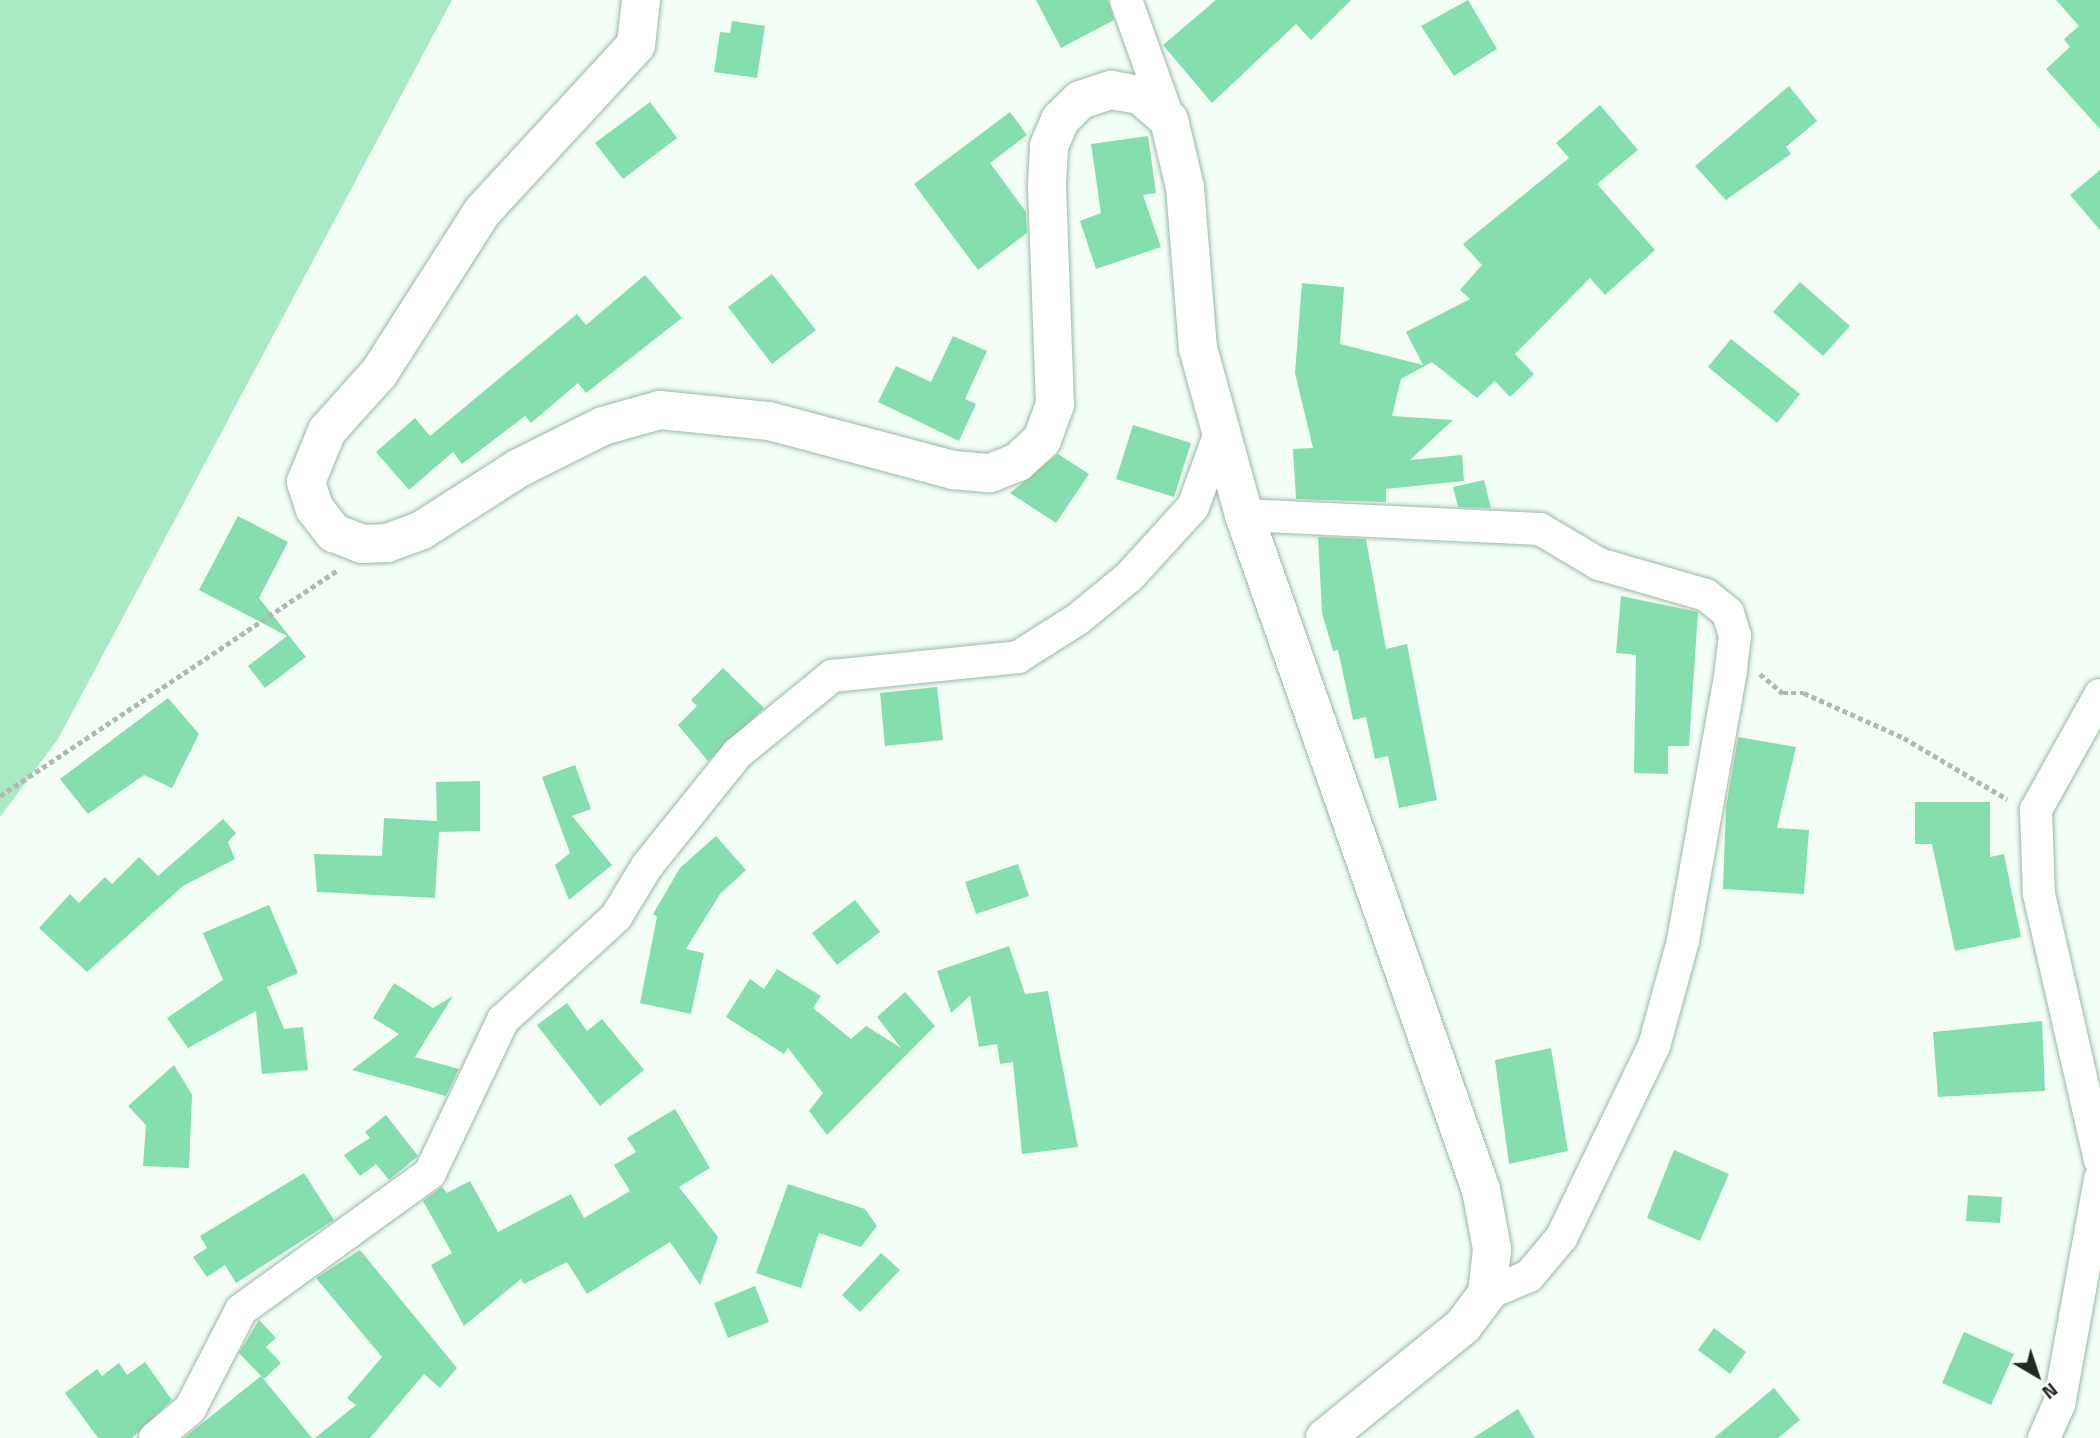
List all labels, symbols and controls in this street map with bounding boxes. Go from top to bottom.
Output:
north arrow [2002,1340,2072,1410]
text: N [2036,1376,2065,1407]

